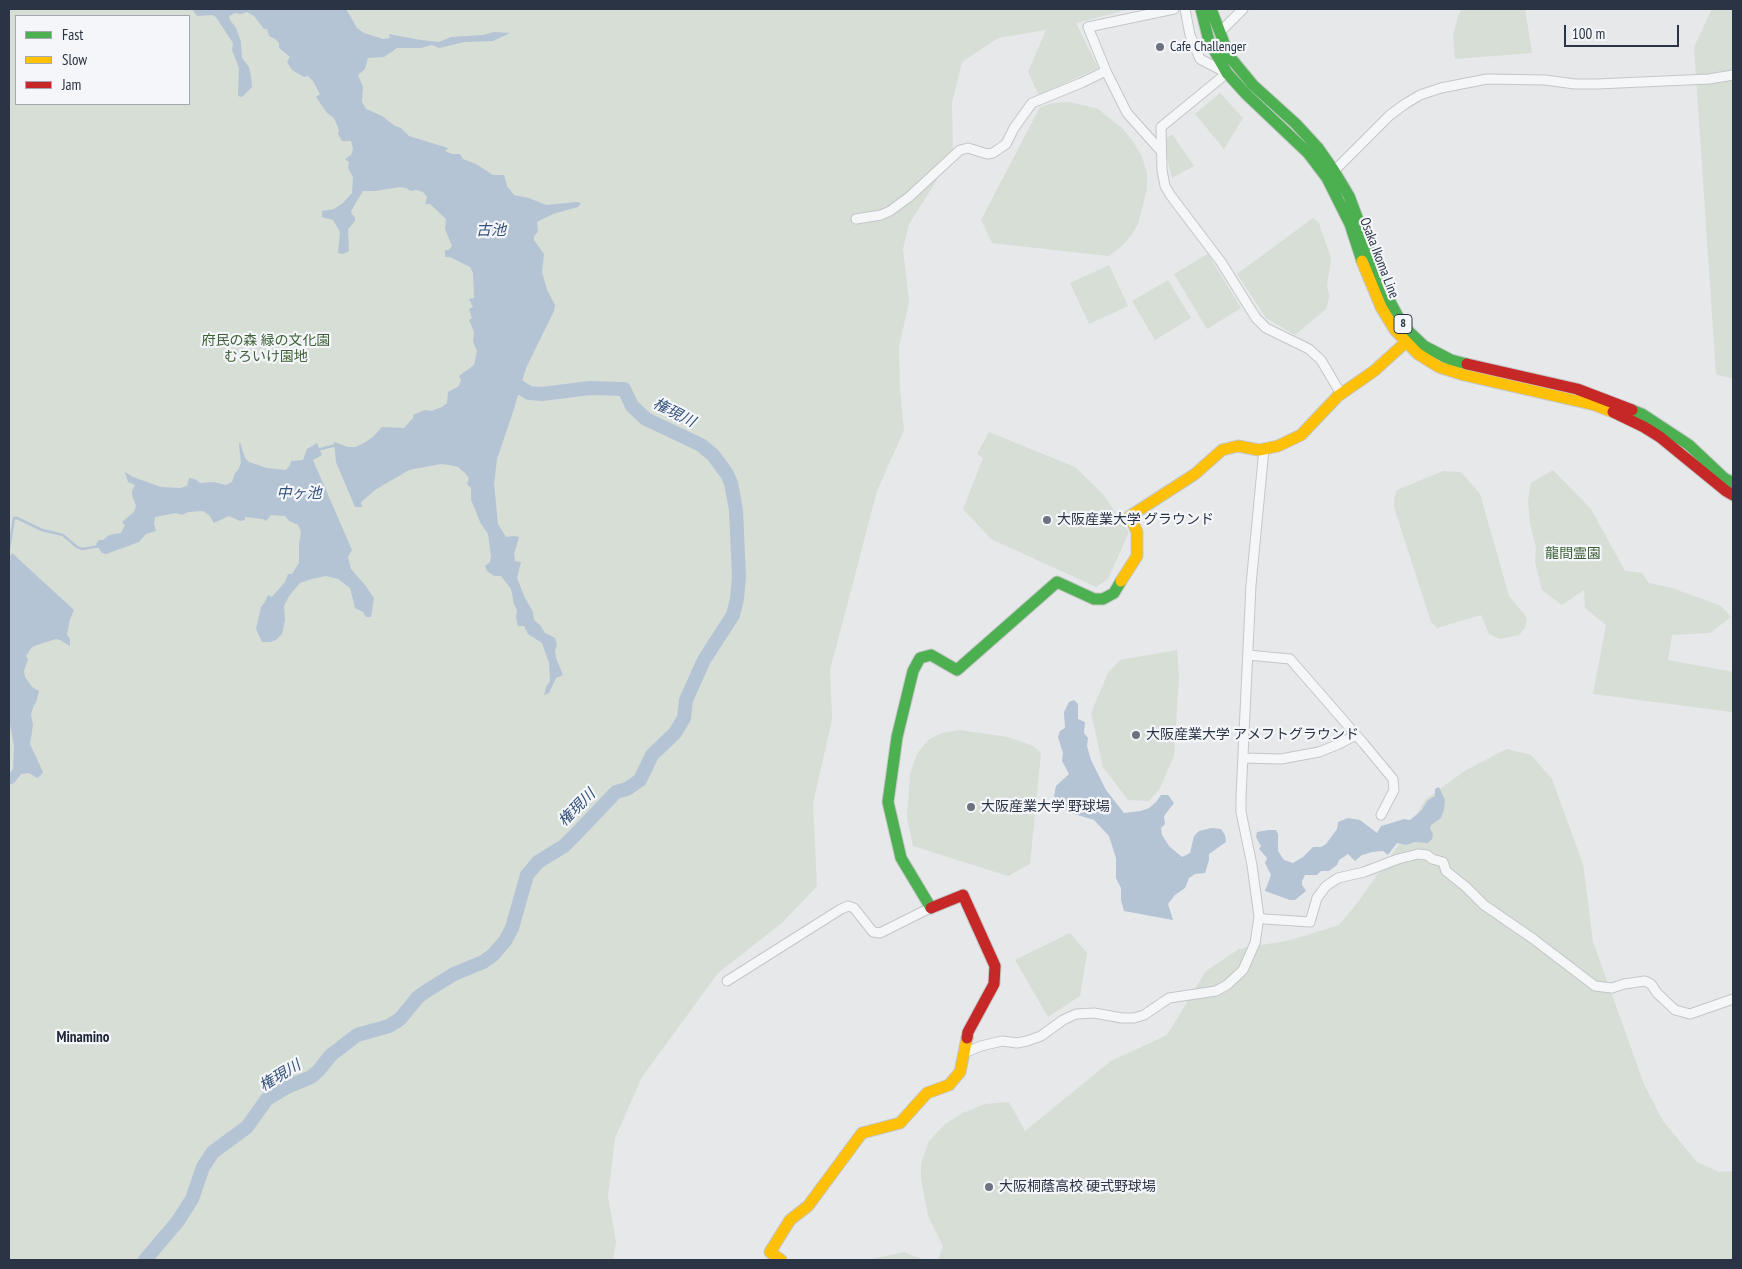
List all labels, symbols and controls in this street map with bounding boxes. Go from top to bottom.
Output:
legend [15,15,190,105]
scale bar [1567,15,1682,47]
text: 100 m [1572,24,1605,43]
text: Fast [62,25,83,44]
place label: Cafe Challenger [1170,39,1246,55]
marker: Cafe Challenger [1154,41,1166,53]
text: Slow [62,50,87,69]
text: Jam [62,75,81,94]
street label: Osaka Ikoma Line [1356,215,1402,301]
water label: 古池 [476,222,506,240]
road number: 8 [1394,314,1412,334]
park label: 府民の森 緑の文化園 むろいけ園地 [202,333,330,366]
water label: 権現川 [650,395,698,431]
water label: 中ヶ池 [277,485,321,503]
place label: 大阪産業大学 グラウンド [1057,512,1214,528]
marker: 大阪産業大学 グラウンド [1041,514,1053,526]
park label: 龍間霊園 [1545,546,1601,562]
place label: 大阪産業大学 アメフトグラウンド [1146,727,1359,743]
marker: 大阪産業大学 アメフトグラウンド [1130,729,1142,741]
water label: 権現川 [555,786,599,830]
place label: 大阪産業大学 野球場 [981,799,1110,815]
marker: 大阪産業大学 野球場 [965,801,977,813]
district label: Minamino [57,1029,109,1047]
water label: 権現川 [256,1057,304,1095]
place label: 大阪桐蔭高校 硬式野球場 [999,1179,1156,1195]
marker: 大阪桐蔭高校 硬式野球場 [983,1181,995,1193]

